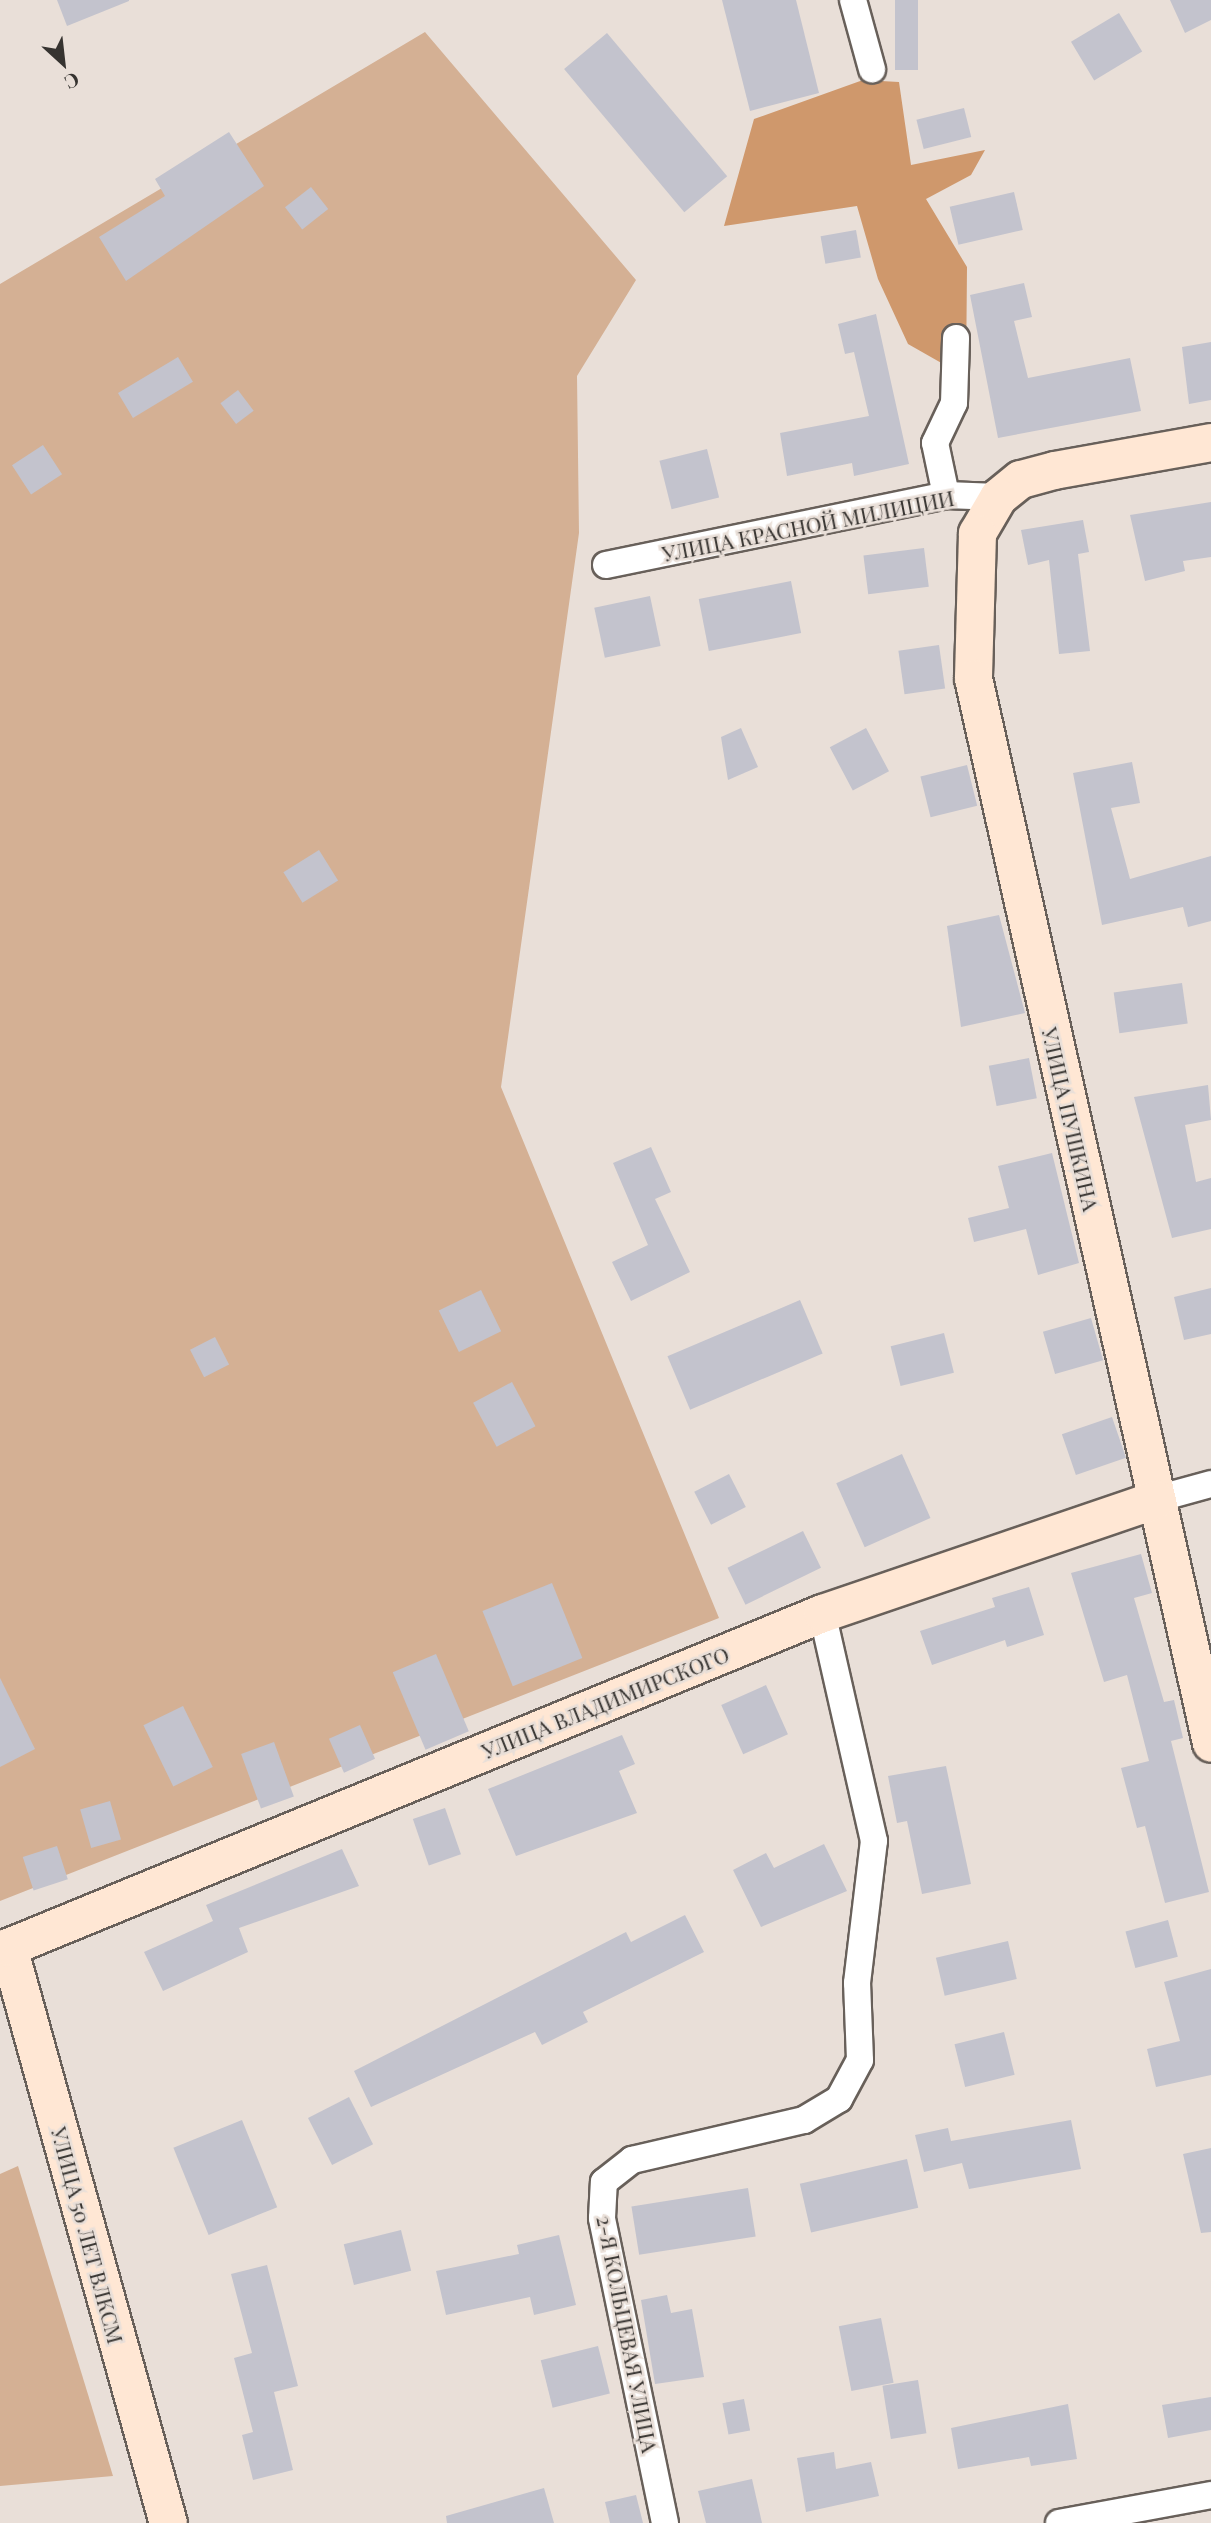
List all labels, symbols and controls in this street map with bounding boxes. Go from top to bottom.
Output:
north arrow [28,28,98,98]
text: С [61,67,84,96]
street label: УЛИЦА КРАСНОЙ МИЛИЦИИ [660,484,956,566]
street label: УЛИЦА ПУШКИНА [1038,1025,1104,1213]
street label: УЛИЦА ВЛАДИМИРСКОГО [478,1641,732,1763]
street label: УЛИЦА 50 ЛЕТ ВЛКСМ [47,2124,129,2346]
street label: 2-Я КОЛЬЦЕВАЯ УЛИЦА [593,2213,663,2455]

